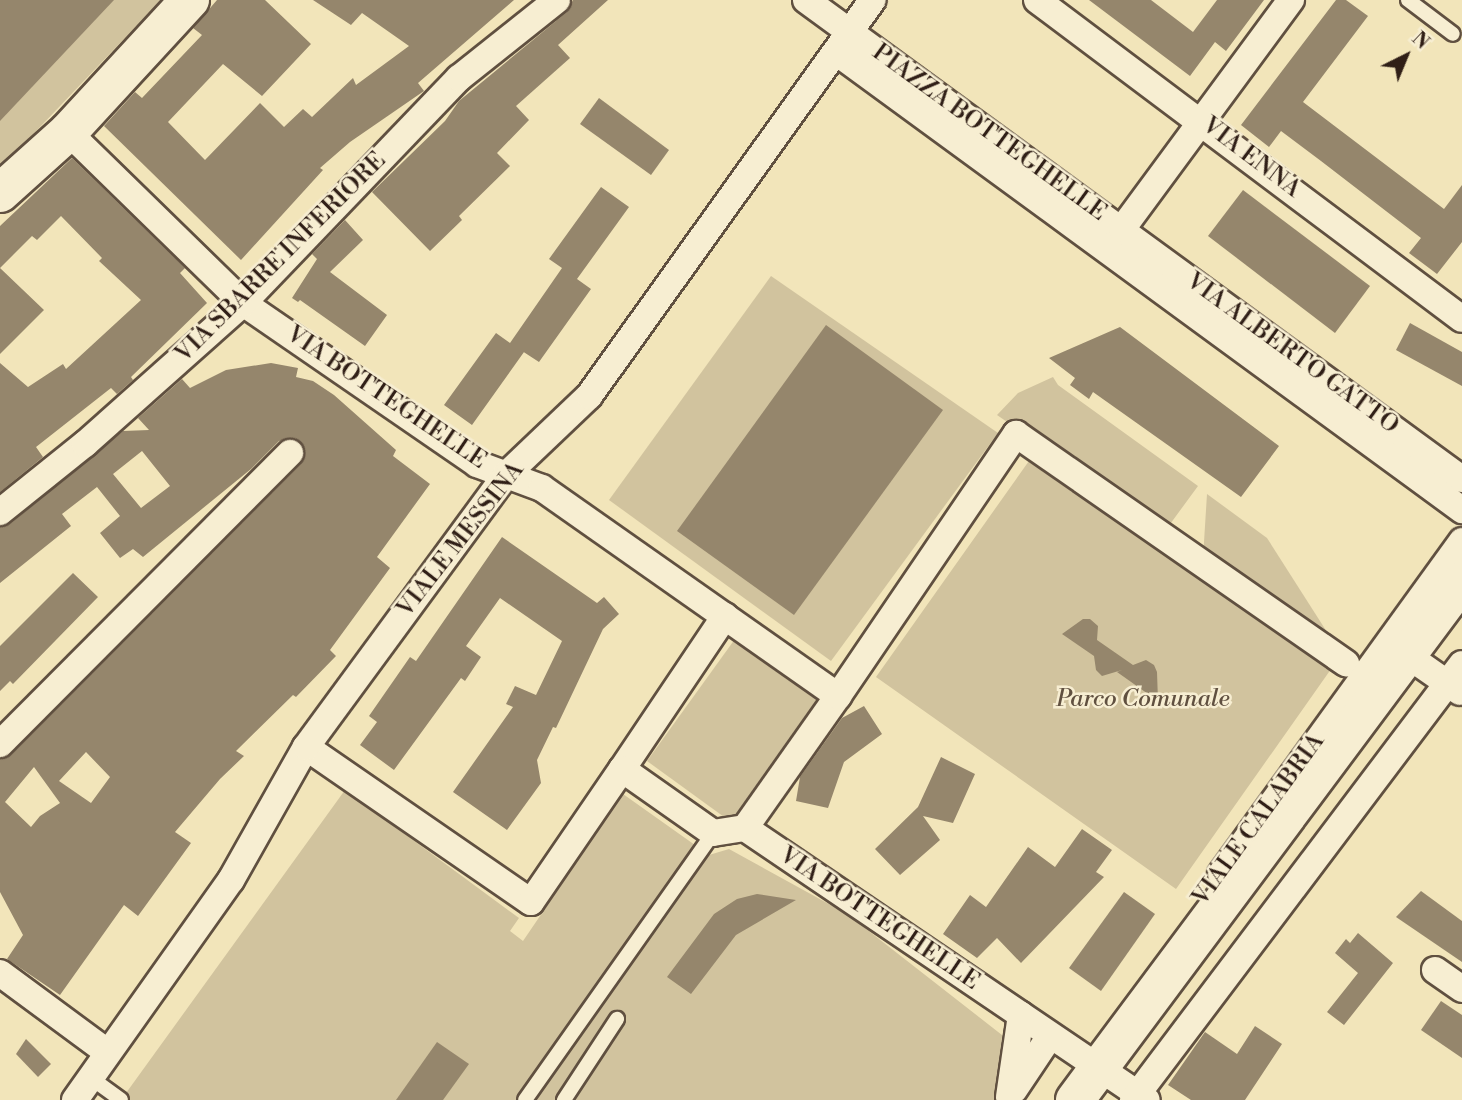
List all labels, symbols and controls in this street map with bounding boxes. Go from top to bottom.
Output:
north arrow [1371,21,1441,91]
text: N [1407,27,1434,55]
street label: PIAZZA BOTTEGHELLE [866,38,1112,228]
street label: VIA ENNA [1196,112,1306,204]
street label: VIA SBARRE INFERIORE [170,147,392,369]
street label: VIA ALBERTO GATTO [1180,267,1404,441]
street label: VIA BOTTEGHELLE [280,320,492,476]
street label: VIALE MESSINA [391,457,531,623]
park label: Parco Comunale [1056,686,1230,714]
street label: VIALE CALABRIA [1187,728,1331,912]
street label: VIA BOTTEGHELLE [773,841,985,997]

